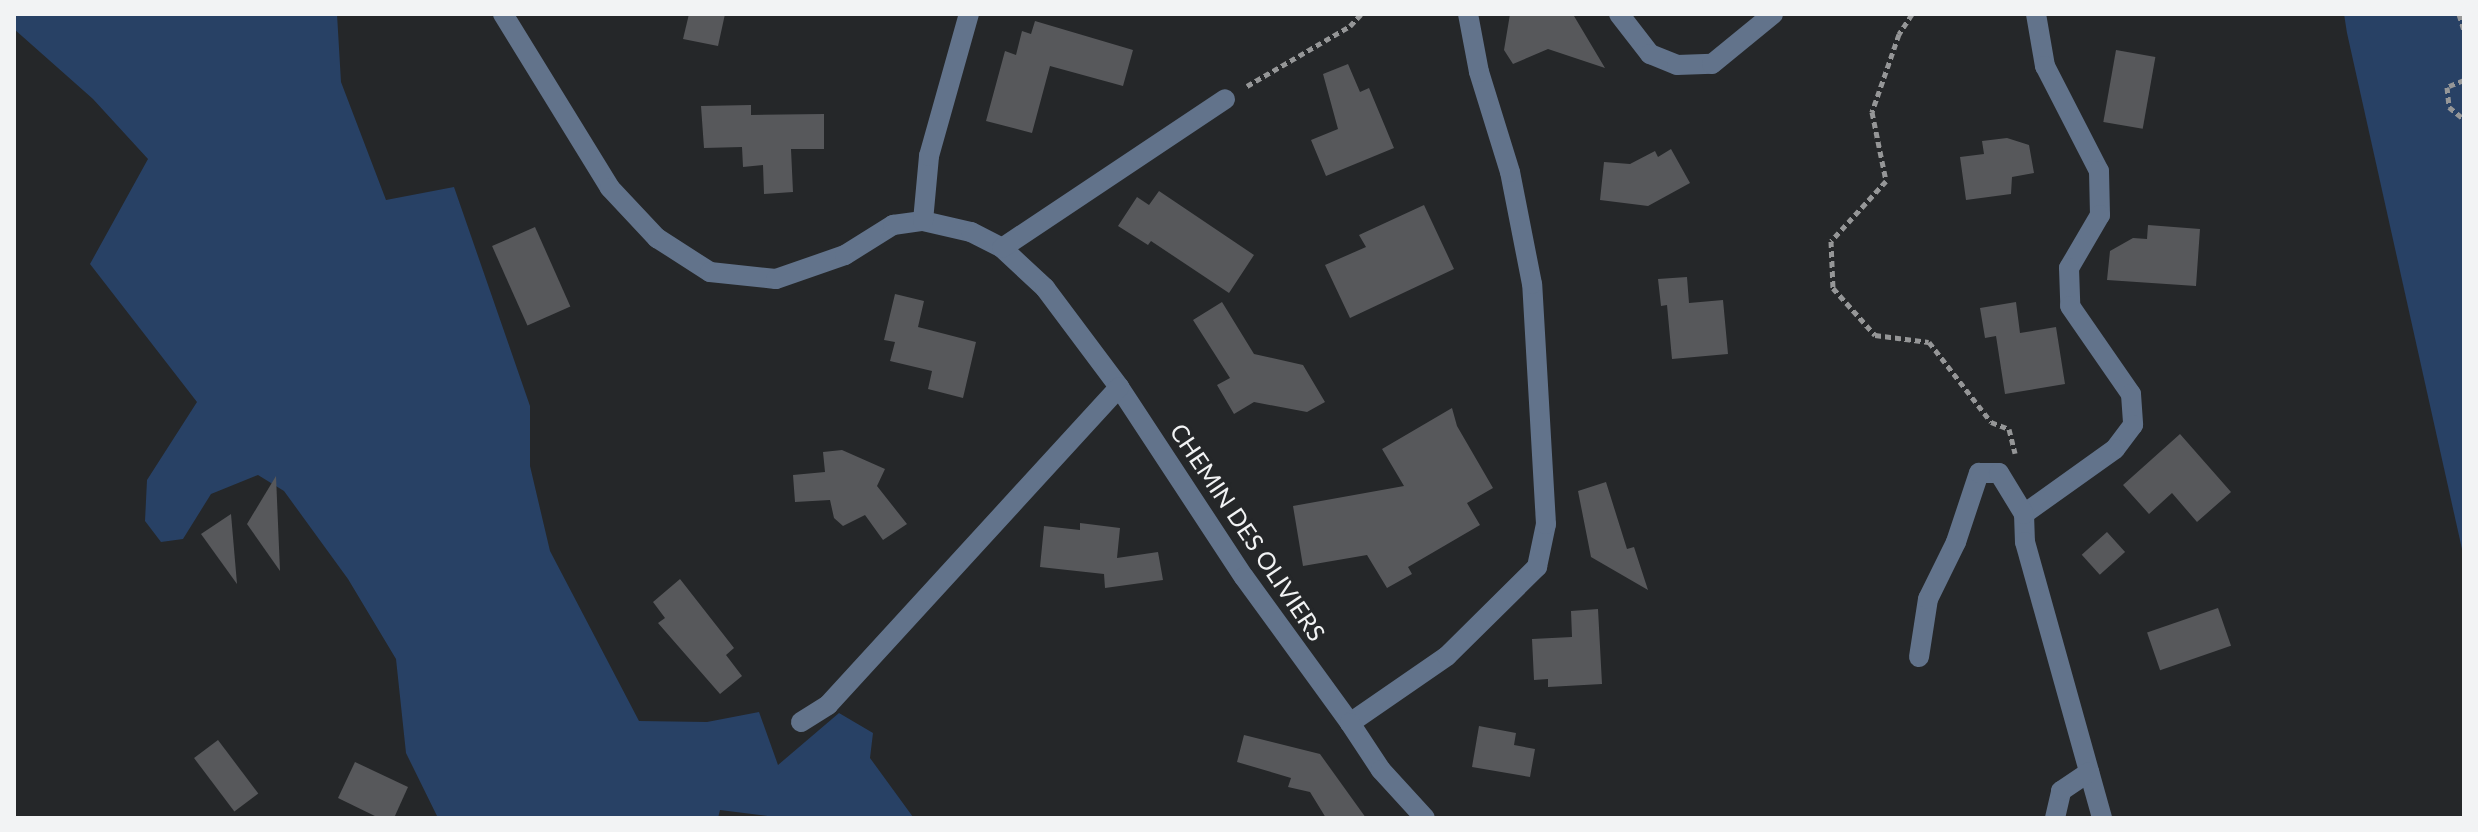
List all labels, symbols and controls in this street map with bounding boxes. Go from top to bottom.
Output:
street label: CHEMIN DES OLIVIERS [1164,418,1332,646]

